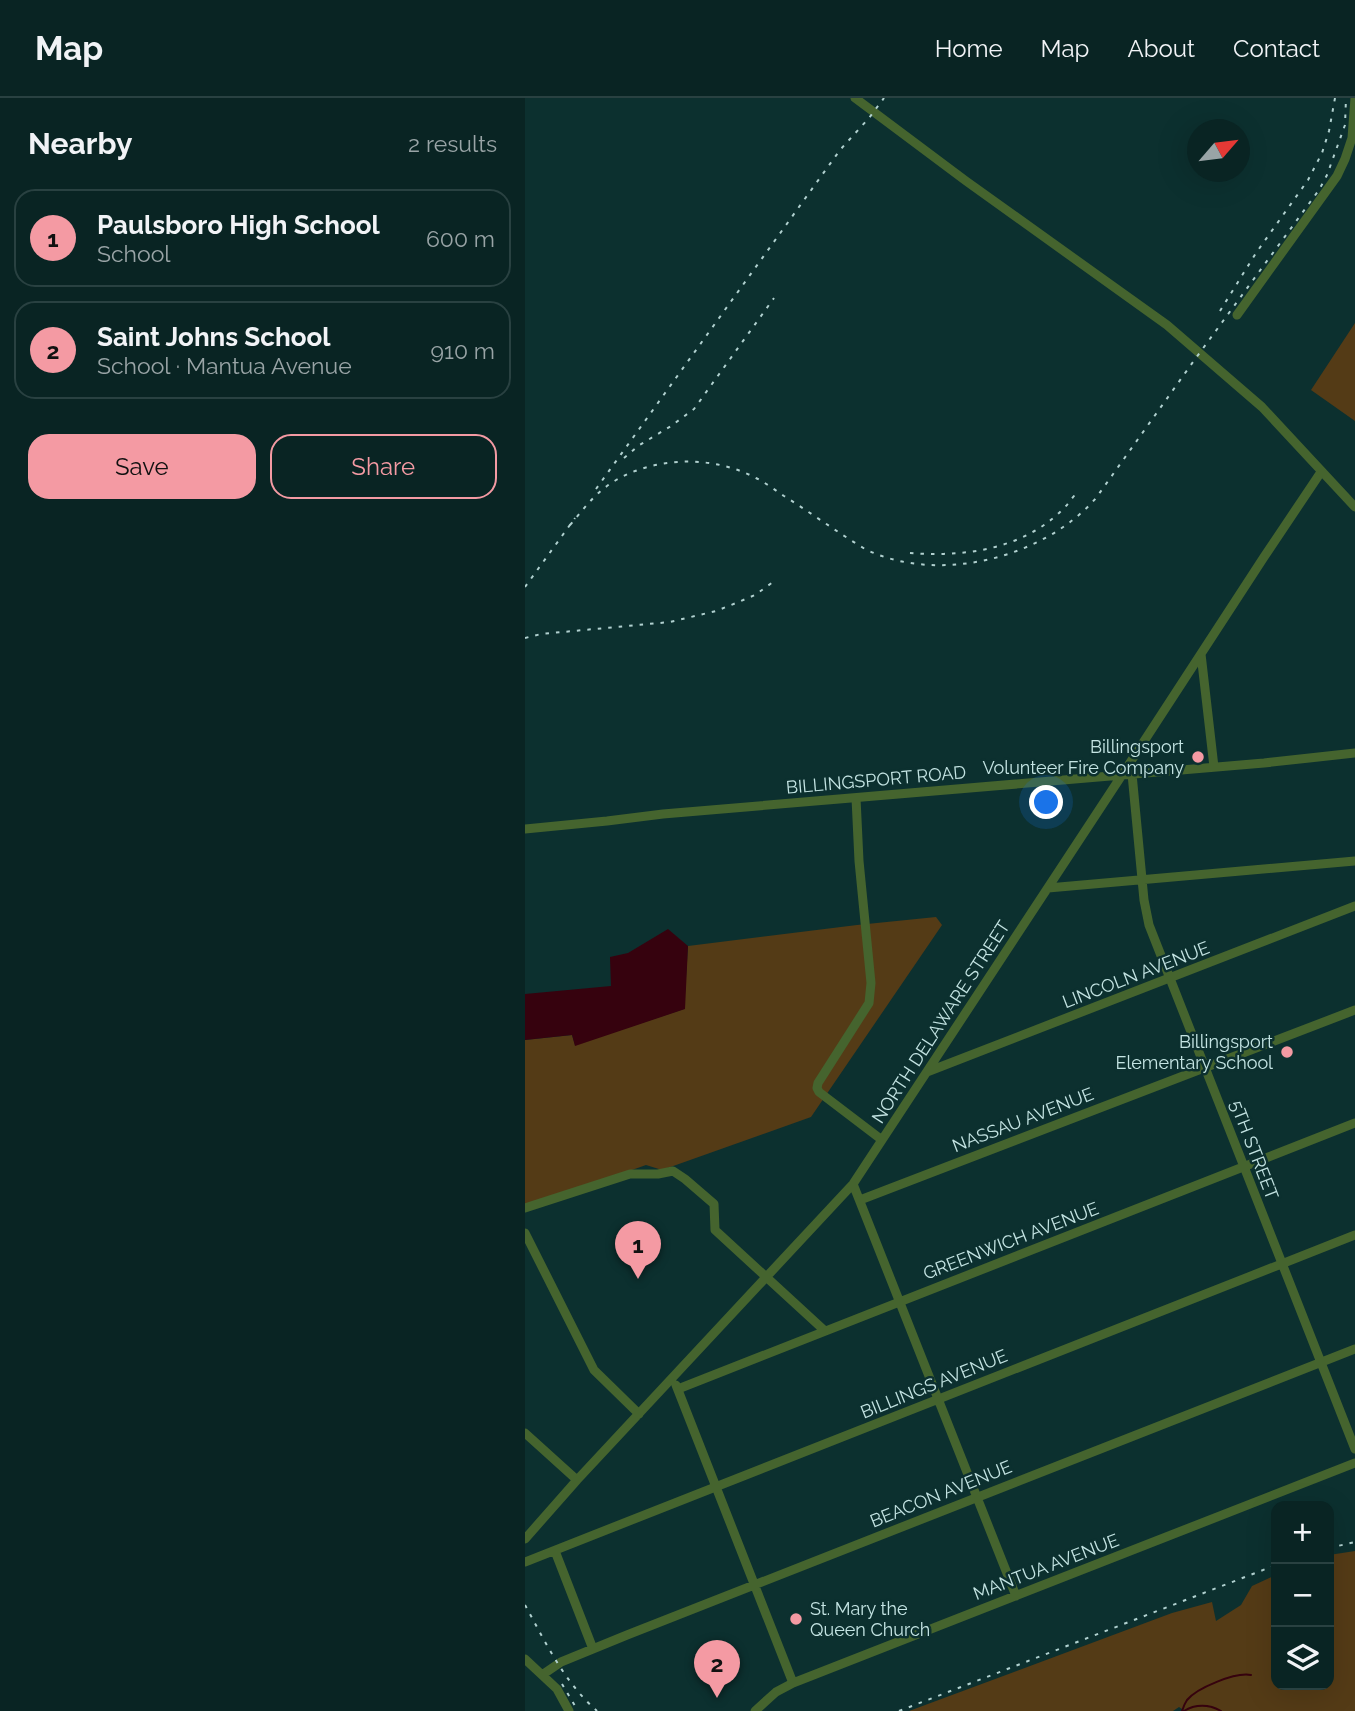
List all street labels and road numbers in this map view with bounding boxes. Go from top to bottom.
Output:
street label: BILLINGSPORT ROAD [785,761,967,798]
street label: NORTH DELAWARE STREET [867,917,1014,1127]
street label: LINCOLN AVENUE [1059,937,1212,1012]
street label: NASSAU AVENUE [949,1083,1096,1156]
street label: 5TH STREET [1226,1097,1283,1202]
street label: GREENWICH AVENUE [920,1197,1102,1284]
street label: BILLINGS AVENUE [857,1344,1010,1423]
street label: BEACON AVENUE [867,1455,1015,1532]
street label: MANTUA AVENUE [970,1529,1122,1604]

